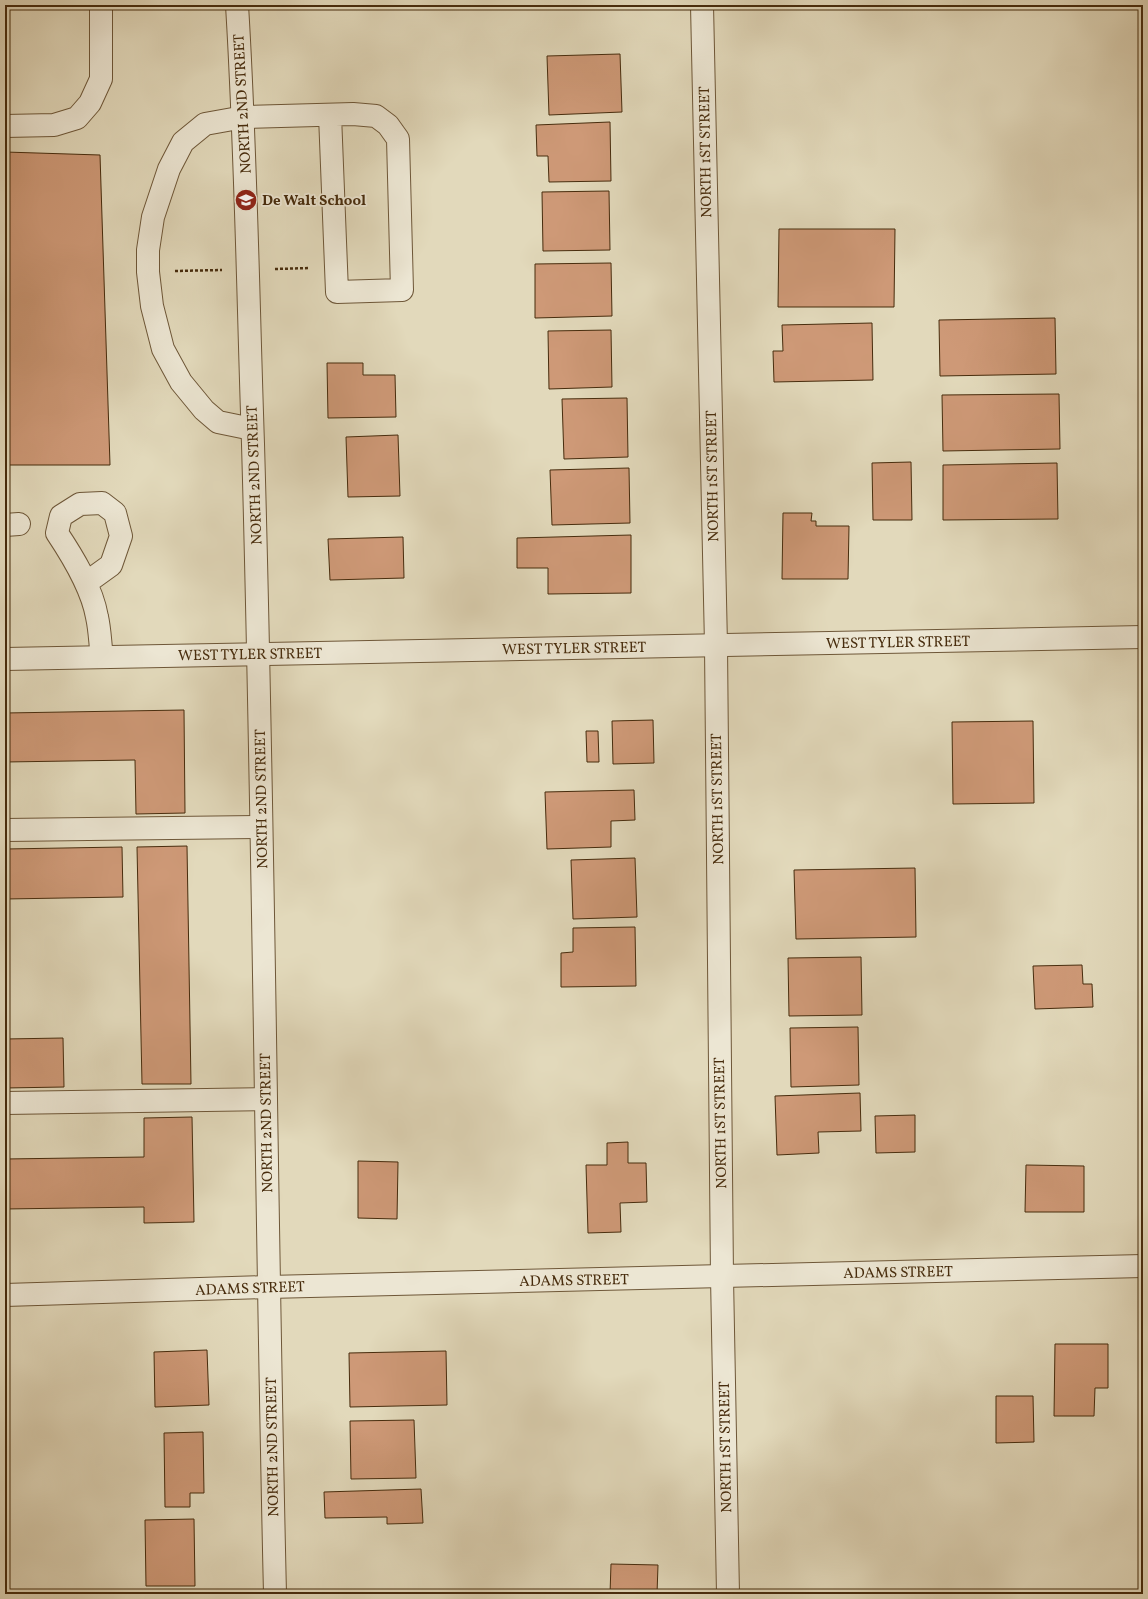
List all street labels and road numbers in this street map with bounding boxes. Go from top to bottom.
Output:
street label: NORTH 2ND STREET [229,33,258,174]
street label: NORTH 1ST STREET [695,86,718,218]
street label: NORTH 2ND STREET [243,404,268,545]
street label: NORTH 1ST STREET [702,410,725,542]
street label: WEST TYLER STREET [826,632,971,655]
street label: WEST TYLER STREET [502,638,647,661]
street label: WEST TYLER STREET [178,644,323,667]
street label: NORTH 2ND STREET [251,729,274,869]
street label: NORTH 1ST STREET [707,733,730,865]
street label: NORTH 2ND STREET [256,1053,279,1193]
street label: NORTH 1ST STREET [710,1057,733,1189]
street label: ADAMS STREET [843,1262,953,1285]
street label: ADAMS STREET [519,1270,629,1293]
street label: ADAMS STREET [195,1277,306,1302]
street label: NORTH 2ND STREET [262,1377,285,1517]
street label: NORTH 1ST STREET [715,1381,738,1513]

